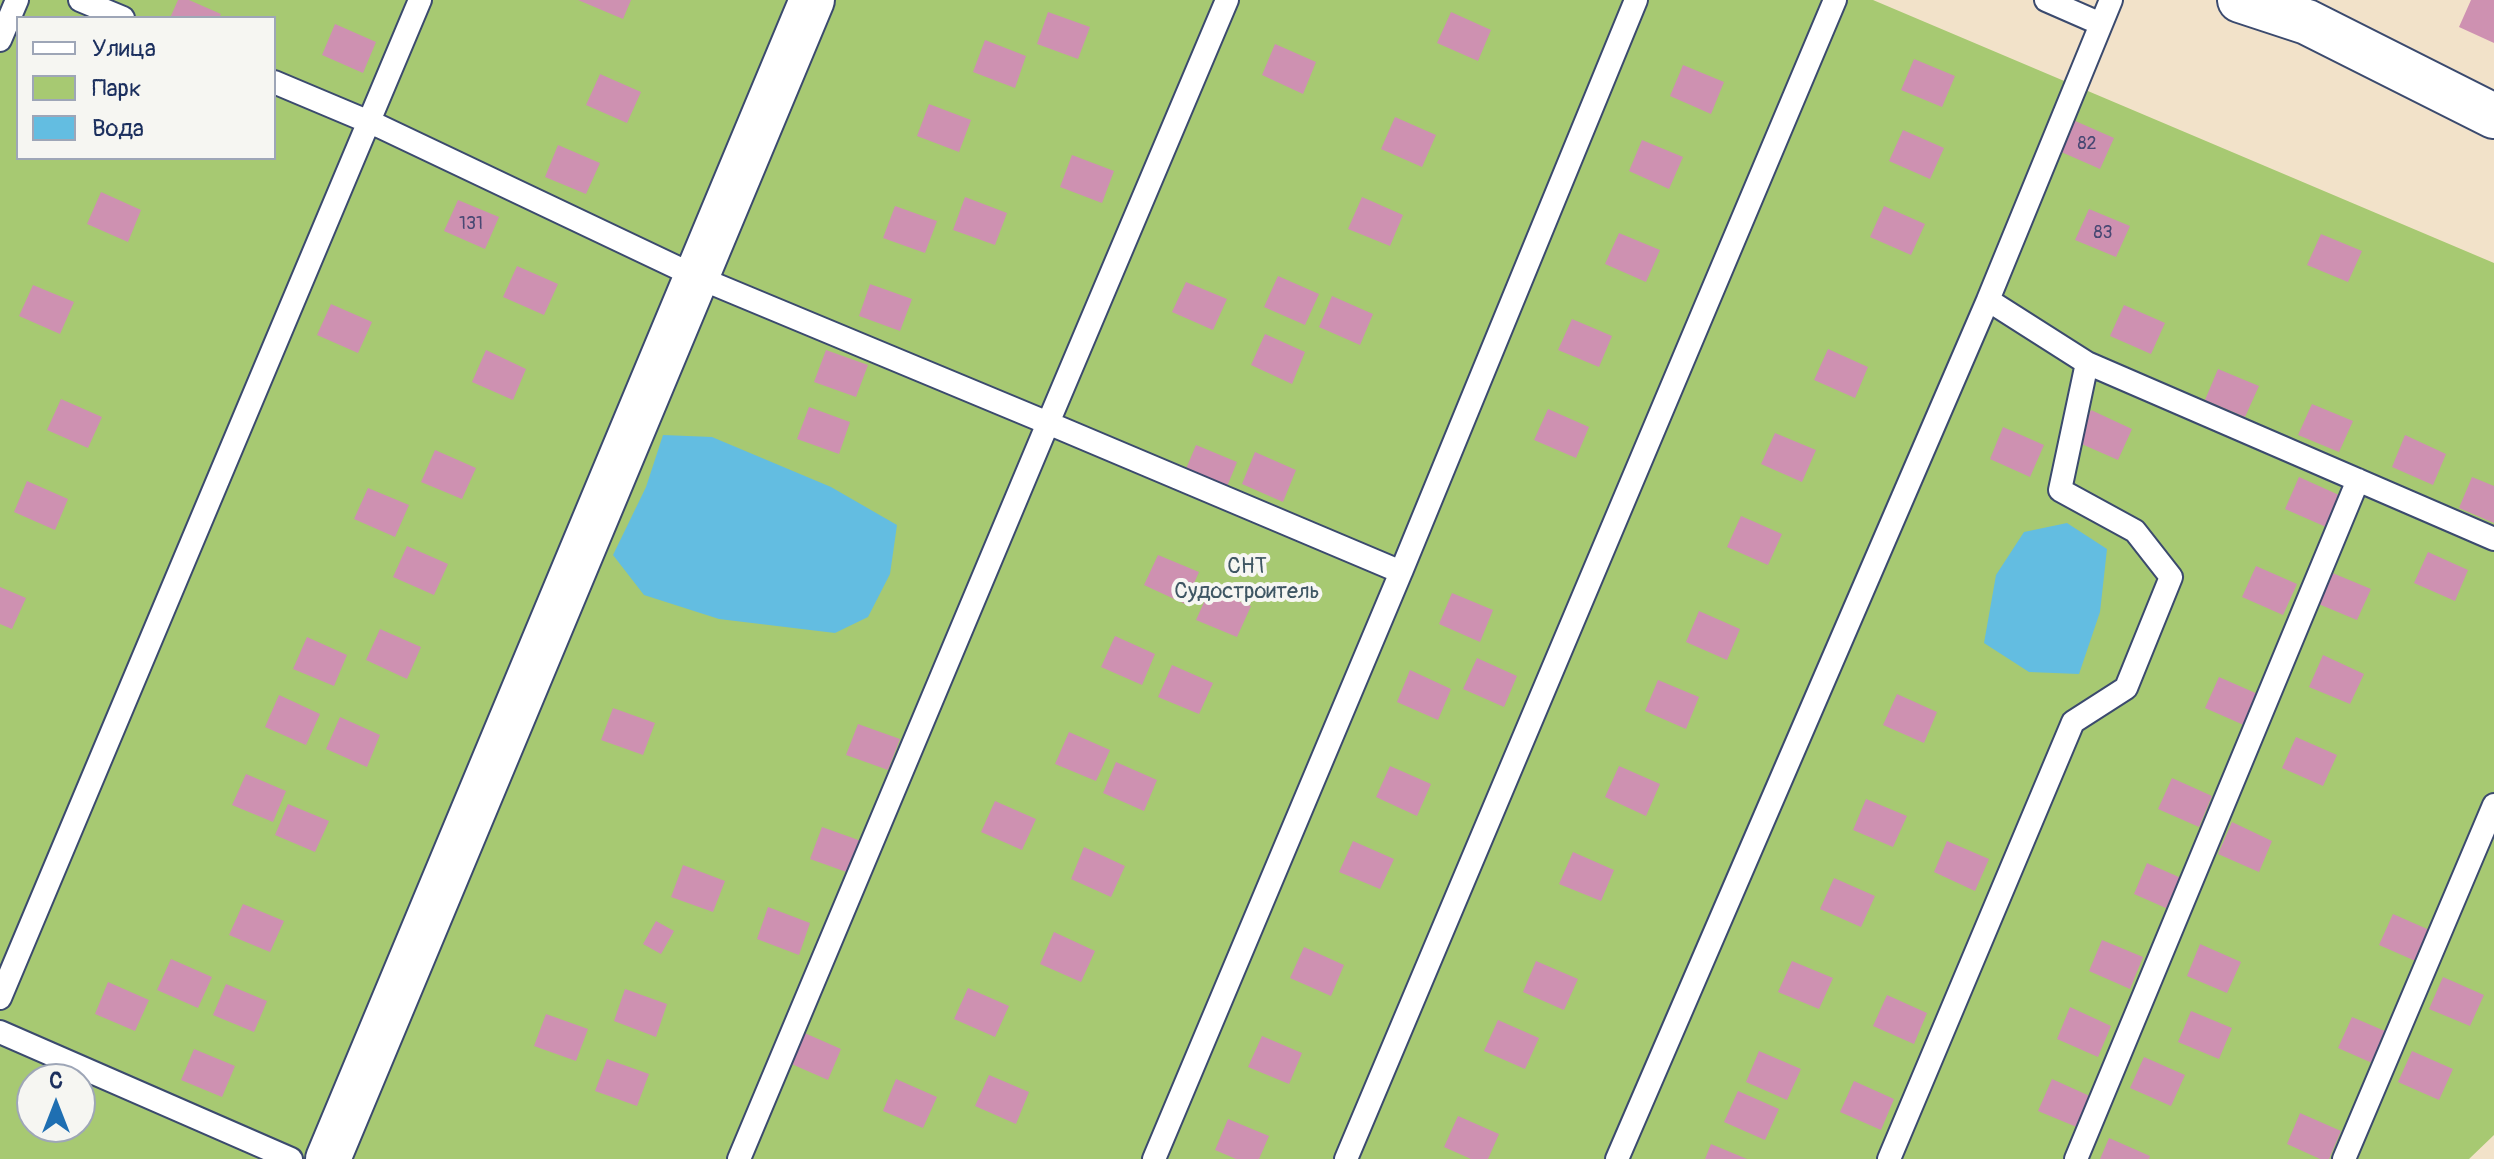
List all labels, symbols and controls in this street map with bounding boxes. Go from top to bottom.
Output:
legend [16,16,276,160]
text: Улица [92,34,156,63]
text: Парк [92,74,141,103]
text: Вода [92,114,144,143]
house number: 82 [2077,133,2097,155]
house number: 131 [459,213,483,235]
house number: 83 [2093,222,2113,244]
park label: СНТ Судостроитель [1174,554,1320,606]
north arrow [16,1063,96,1143]
text: С [49,1067,63,1095]

